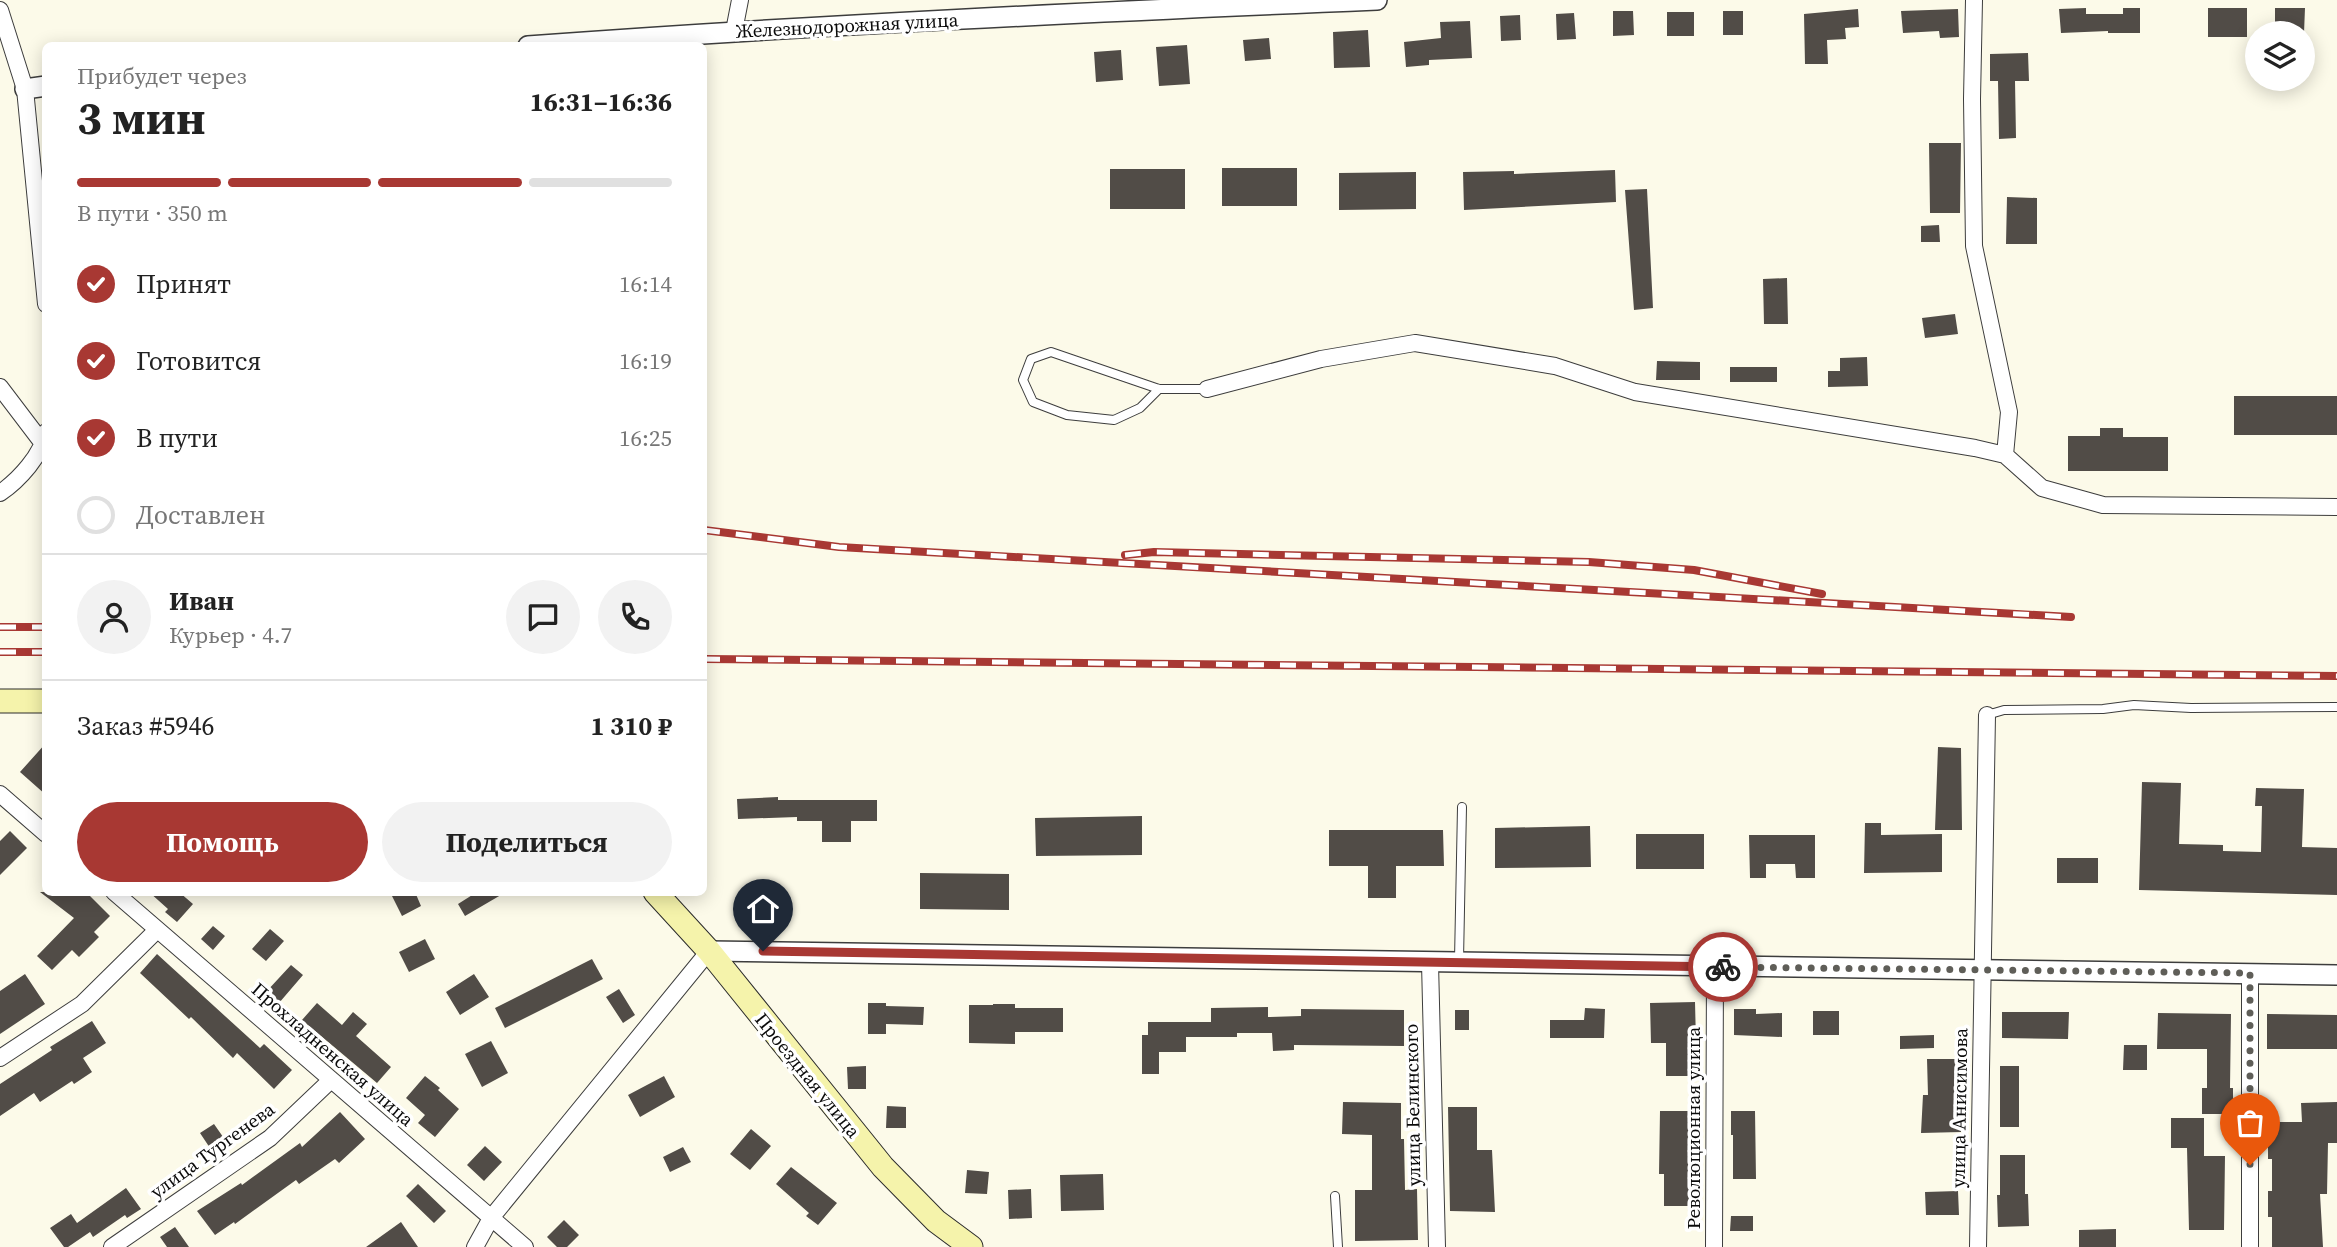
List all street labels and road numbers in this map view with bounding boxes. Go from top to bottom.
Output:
street label: Железнодорожная улица [735,6,959,44]
street label: Прохладненская улица [246,976,420,1132]
street label: Проездная улица [749,1007,867,1143]
street label: улица Белинского [1398,1023,1426,1187]
street label: Революционная улица [1680,1026,1706,1229]
street label: улица Анисимова [1945,1027,1973,1188]
street label: улица Тургенева [144,1096,280,1204]

